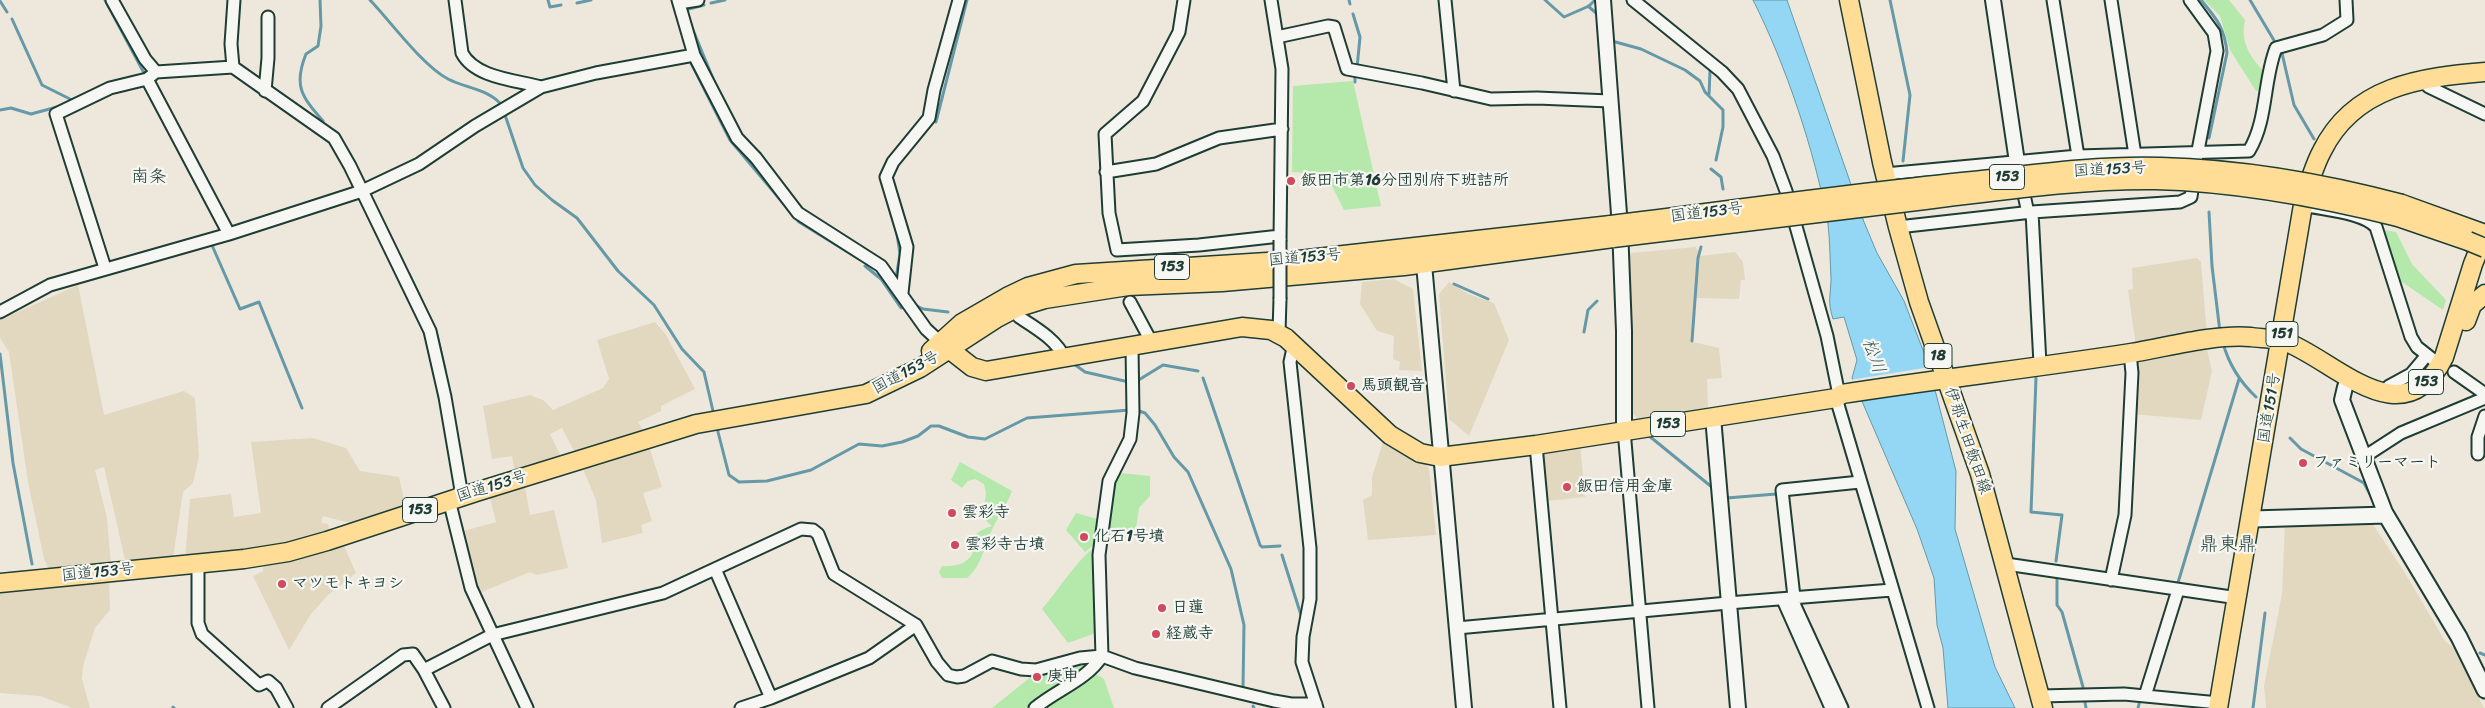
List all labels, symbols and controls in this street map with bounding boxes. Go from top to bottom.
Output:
street label: 国道153号 [2073,158,2147,182]
road number: 153 [1990,164,2024,190]
district label: 南条 [131,166,167,188]
place label: 飯田市第16分団別府下班詰所 [1301,171,1509,191]
marker: 飯田市第16分団別府下班詰所 [1285,175,1297,187]
street label: 国道153号 [1669,199,1745,227]
street label: 国道153号 [1268,245,1342,271]
road number: 153 [1154,254,1190,280]
road number: 151 [2266,322,2298,346]
water label: 松川 [1857,335,1889,377]
road number: 18 [1924,344,1952,368]
street label: 国道153号 [869,347,943,399]
road number: 153 [2408,370,2444,394]
street label: 国道151号 [2255,371,2285,445]
place label: 馬頭観音 [1361,376,1425,396]
marker: 馬頭観音 [1345,380,1357,392]
street label: 伊那生田飯田線 [1940,385,1994,497]
road number: 153 [1650,412,1686,436]
place label: ファミリーマート [2313,453,2441,473]
marker: ファミリーマート [2297,457,2309,469]
street label: 国道153号 [454,467,530,507]
place label: 飯田信用金庫 [1577,477,1673,497]
marker: 飯田信用金庫 [1561,481,1573,493]
road number: 153 [402,498,438,522]
place label: 雲彩寺 [962,503,1010,523]
marker: 雲彩寺 [946,507,958,519]
place label: 化石1号墳 [1094,527,1165,547]
marker: 化石1号墳 [1078,531,1090,543]
district label: 鼎東鼎 [2200,534,2256,556]
place label: 雲彩寺古墳 [965,535,1045,555]
marker: 雲彩寺古墳 [949,539,961,551]
street label: 国道153号 [60,560,136,586]
place label: マツモトキヨシ [292,574,404,594]
marker: マツモトキヨシ [276,578,288,590]
place label: 日蓮 [1172,598,1204,618]
marker: 日蓮 [1156,602,1168,614]
place label: 経蔵寺 [1166,624,1214,644]
marker: 経蔵寺 [1150,628,1162,640]
place label: 庚申 [1047,667,1079,687]
marker: 庚申 [1031,671,1043,683]

